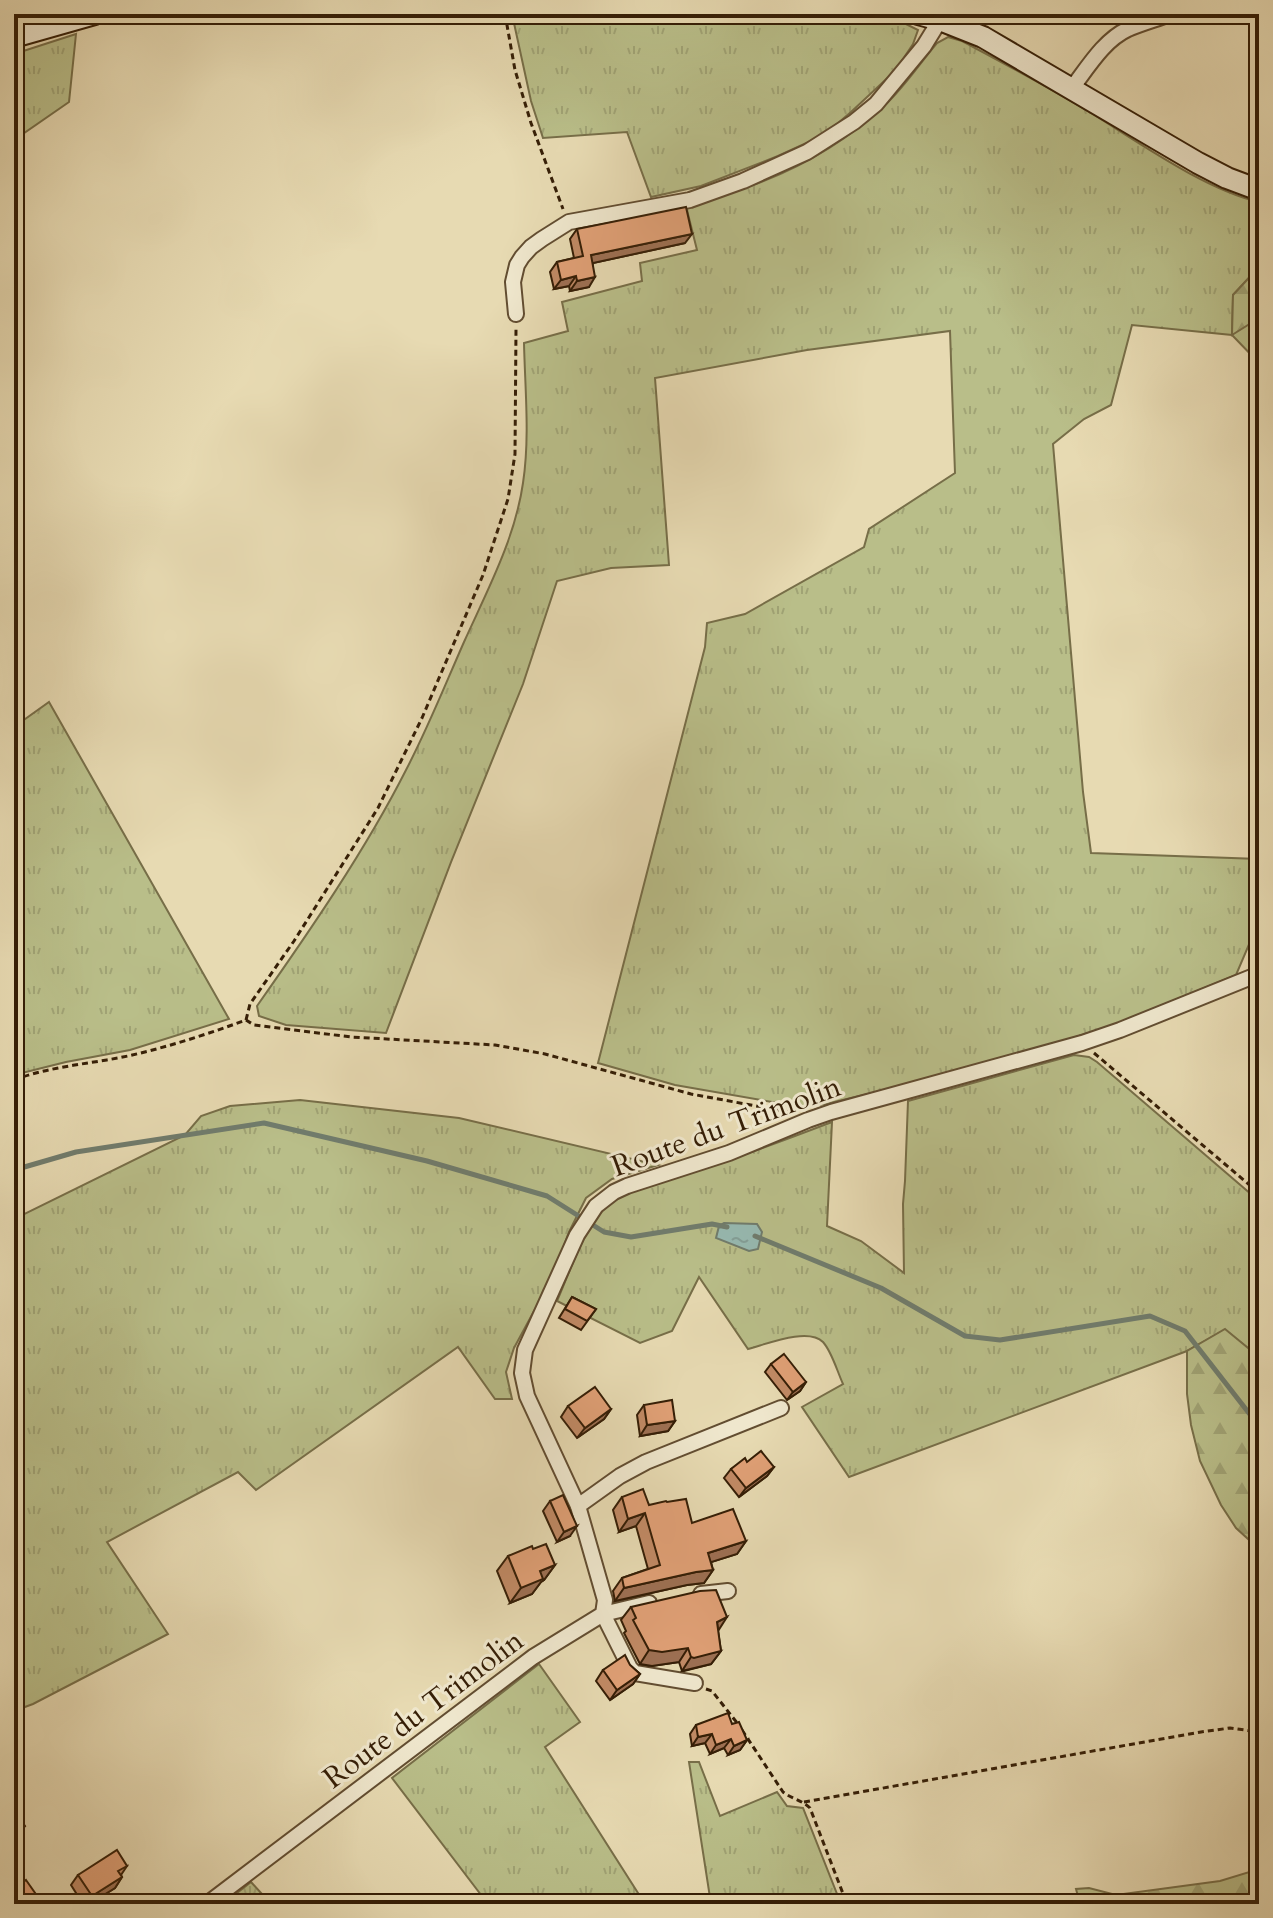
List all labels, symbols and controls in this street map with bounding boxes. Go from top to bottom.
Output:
street label: Route du Trimolin [606,1066,847,1187]
street label: Route du Trimolin [315,1620,532,1798]

